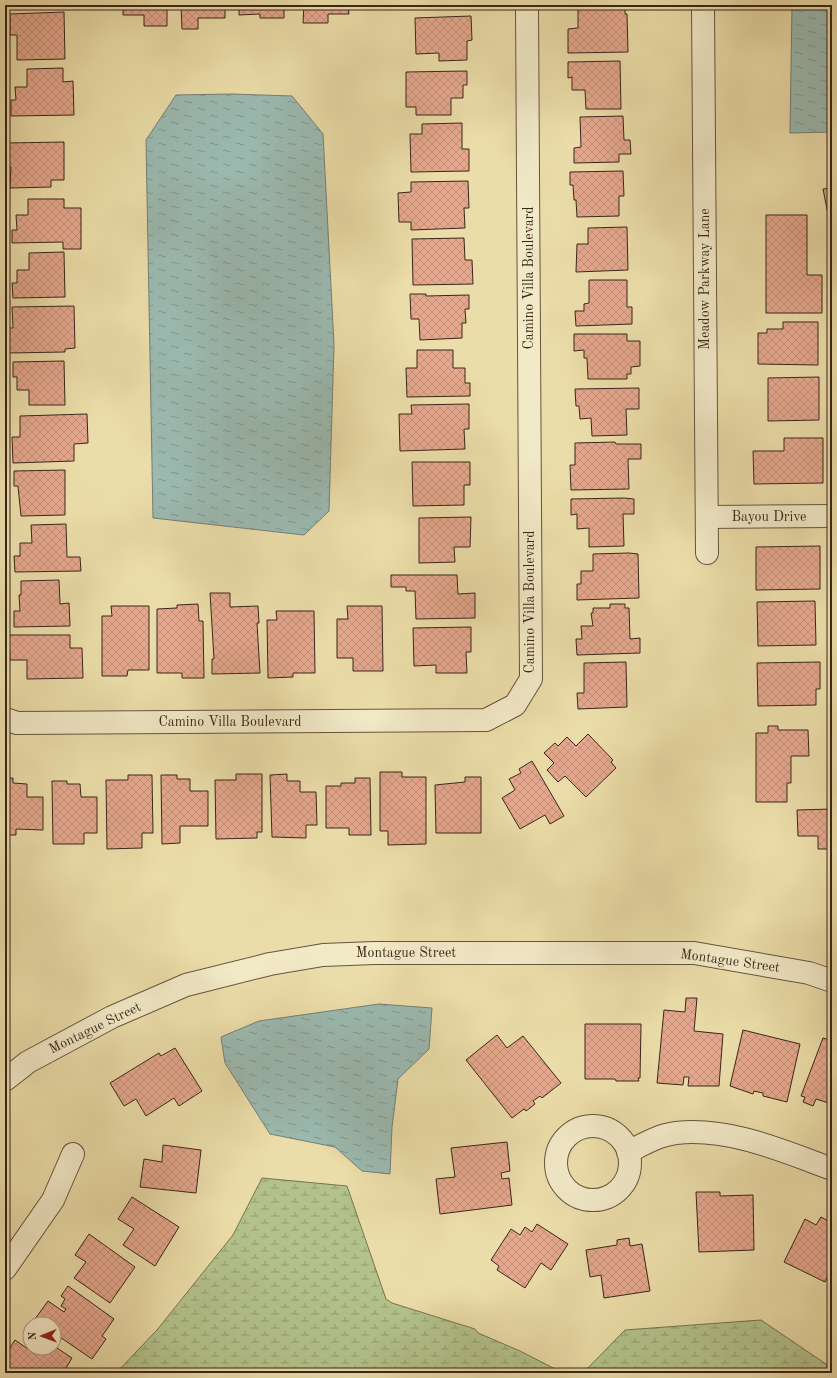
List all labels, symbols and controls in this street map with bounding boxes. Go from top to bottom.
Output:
street label: Camino Villa Boulevard [522,206,536,350]
street label: Meadow Parkway Lane [698,208,712,350]
street label: Bayou Drive [731,510,807,524]
street label: Camino Villa Boulevard [523,530,537,674]
street label: Camino Villa Boulevard [158,715,302,729]
street label: Montague Street [356,946,456,960]
street label: Montague Street [679,947,781,975]
street label: Montague Street [47,1000,143,1056]
north arrow [22,1316,62,1356]
text: N [28,1331,39,1340]

